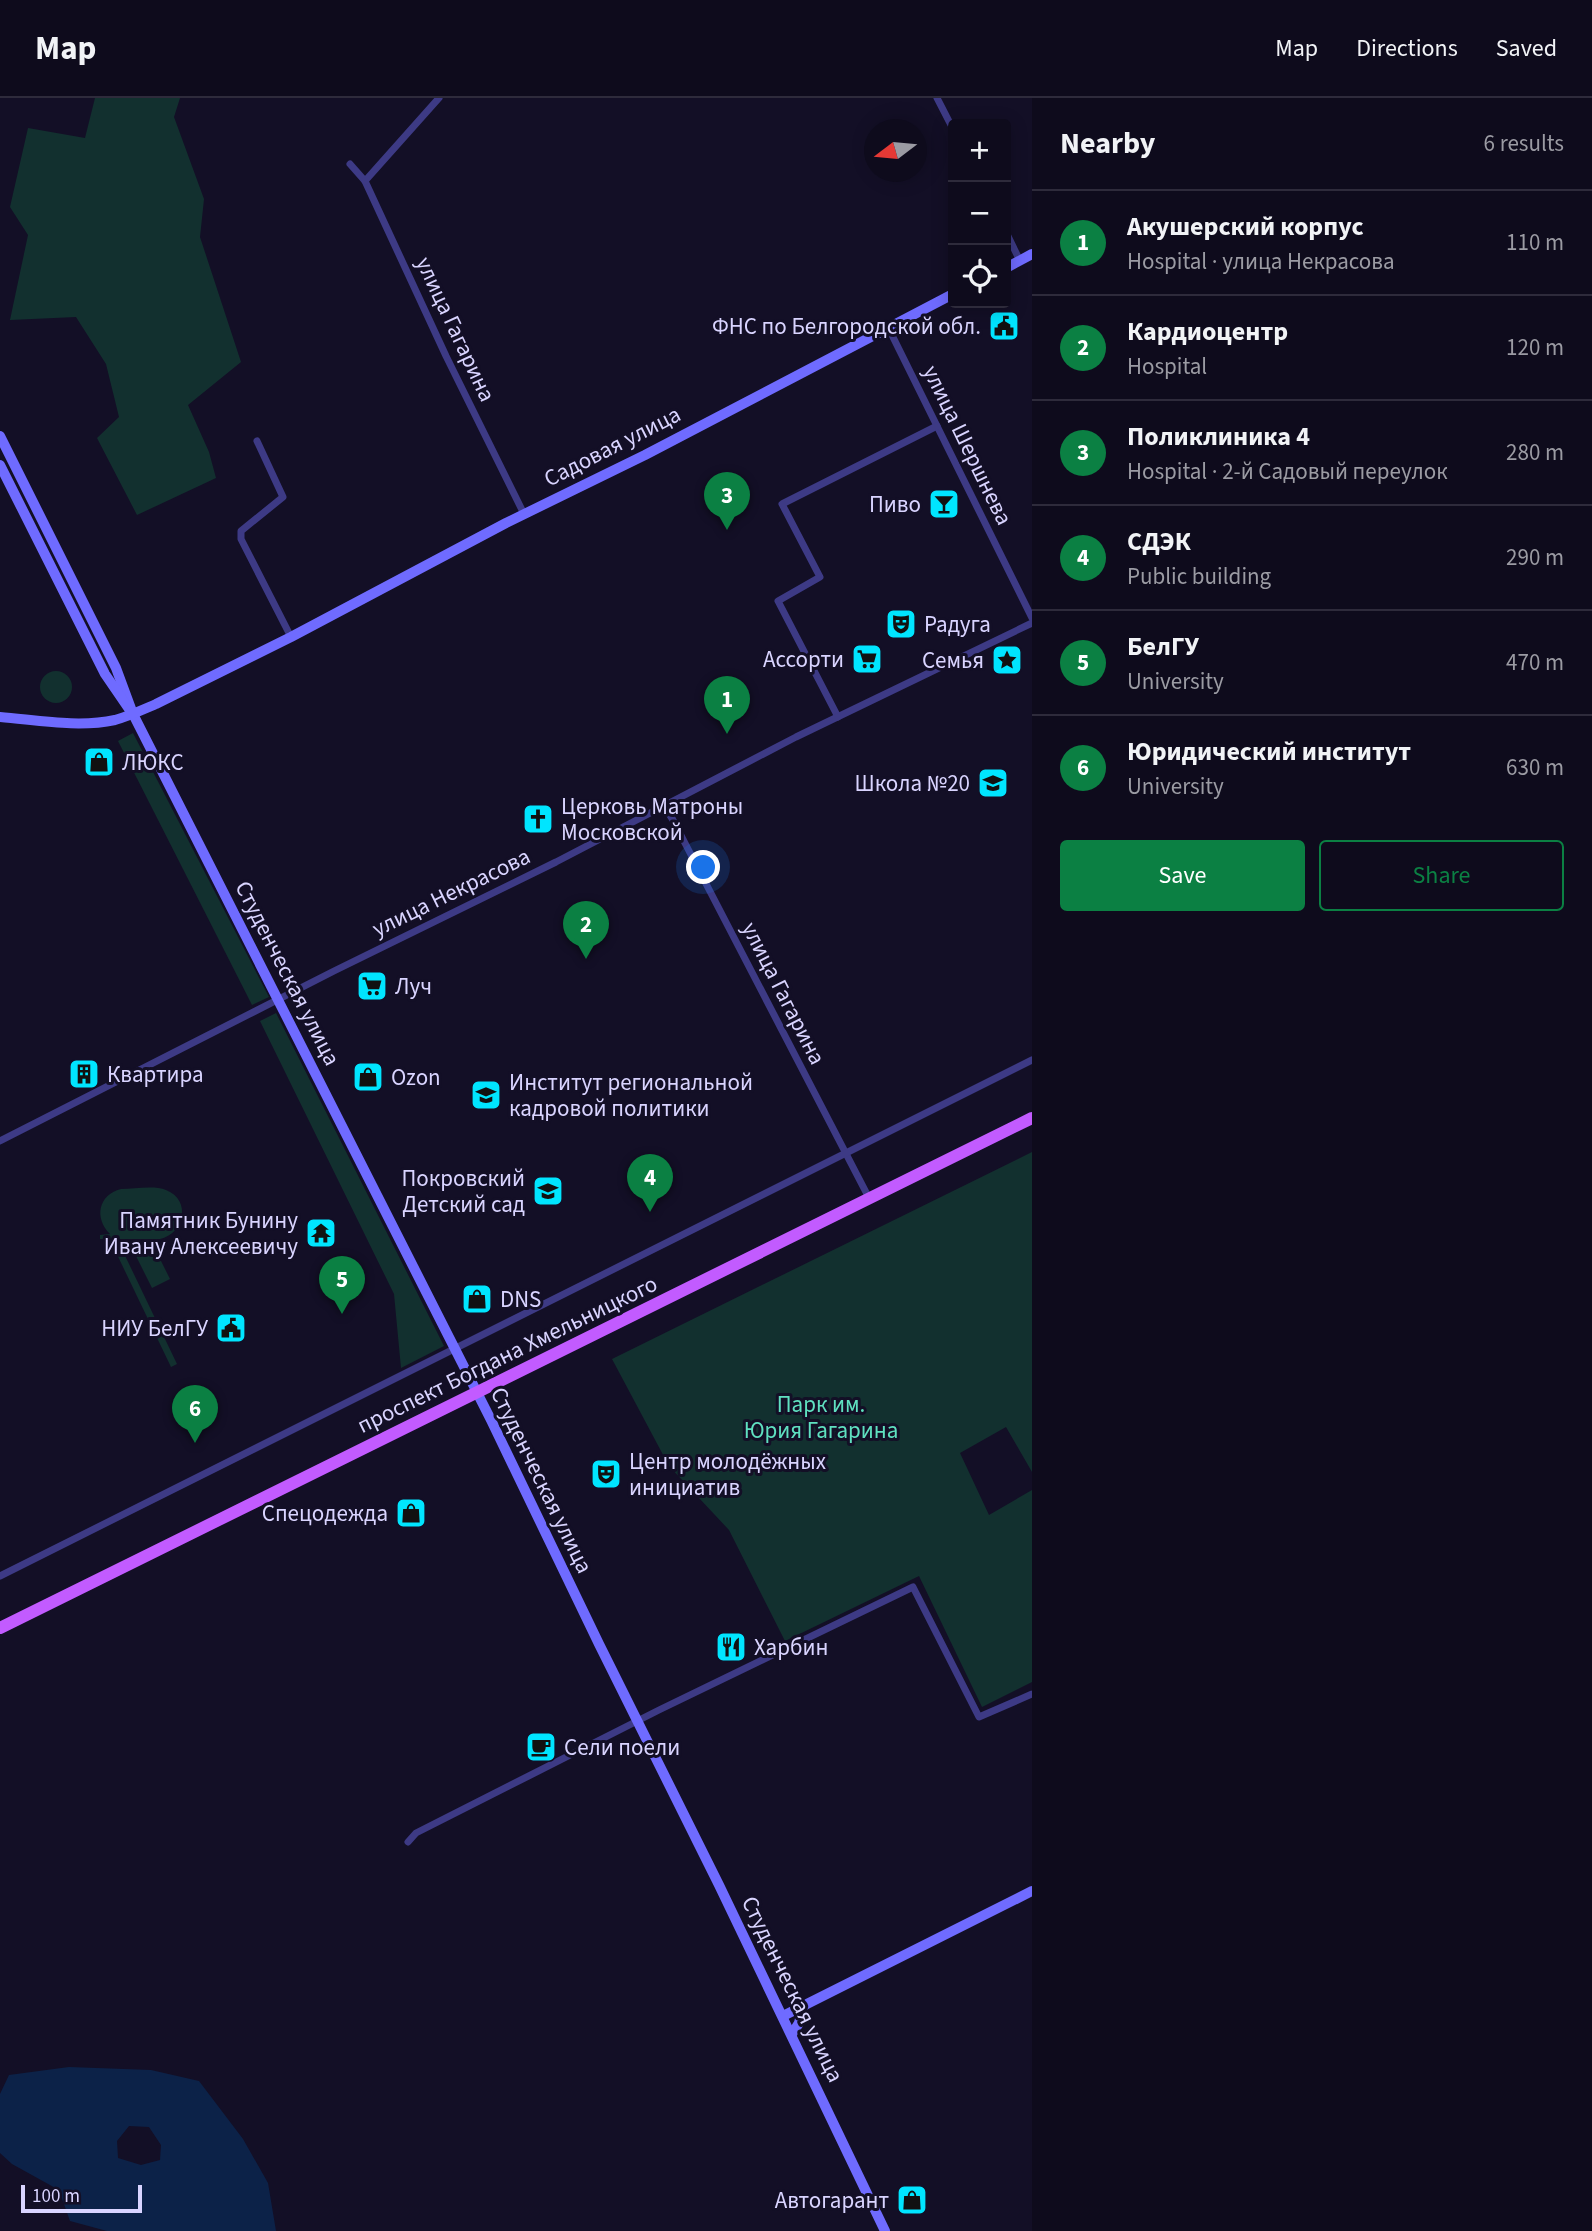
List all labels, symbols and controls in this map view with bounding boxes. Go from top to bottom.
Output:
text: Map [35,25,96,72]
text: Map [1275,31,1318,66]
text: Directions [1356,31,1458,66]
text: Saved [1496,31,1557,66]
north arrow [864,119,927,182]
map controls [948,119,1011,308]
button: + [948,119,1011,182]
text: Nearby [1060,122,1155,165]
text: 6 results [1484,127,1564,160]
button: − [948,182,1011,245]
text: Акушерский корпус [1127,208,1364,245]
text: 1 [1077,226,1089,259]
text: 110 m [1506,226,1564,259]
button: locate [948,245,1011,308]
text: Hospital · улица Некрасова [1127,245,1395,278]
street label: улица Гагарина [408,251,504,407]
public building icon: ФНС по Белгородской обл. [987,309,1021,343]
place label: ФНС по Белгородской обл. [712,310,981,343]
text: Кардиоцентр [1127,313,1288,350]
text: 2 [1077,331,1089,364]
text: 120 m [1506,331,1564,364]
text: Hospital [1127,350,1207,383]
street label: улица Шершнева [915,360,1021,531]
street label: Садовая улица [538,398,686,495]
text: Поликлиника 4 [1127,418,1310,455]
text: 3 [1077,436,1089,469]
text: 280 m [1506,436,1564,469]
text: Hospital · 2-й Садовый переулок [1127,455,1448,488]
pin: 3 [704,472,750,530]
bar icon: Пиво [927,487,961,521]
place label: Пиво [869,488,921,521]
text: СДЭК [1127,523,1191,560]
text: 4 [1077,541,1089,574]
text: 290 m [1506,541,1564,574]
text: Public building [1127,560,1271,593]
theatre icon: Радуга [884,607,918,641]
place label: Радуга [924,608,991,641]
text: БелГУ [1127,628,1199,665]
supermarket icon: Ассорти [850,642,884,676]
place label: Ассорти [763,643,844,676]
place icon: Семья [990,643,1024,677]
place label: Семья [922,644,984,677]
text: 5 [1077,646,1089,679]
text: 470 m [1506,646,1564,679]
text: University [1127,665,1224,698]
pin: 1 [704,676,750,734]
text: Юридический институт [1127,733,1411,770]
shop icon: ЛЮКС [82,745,116,779]
place label: ЛЮКС [122,746,184,779]
text: 6 [1077,751,1089,784]
text: 630 m [1506,751,1564,784]
school or university icon: Школа №20 [976,766,1010,800]
place label: Школа №20 [855,767,970,800]
text: University [1127,770,1224,803]
place label: Церковь Матроны Московской [561,790,743,849]
church icon: Церковь Матроны Московской [521,802,555,836]
street label: улица Некрасова [366,840,536,945]
button: Save [1060,840,1305,911]
button: Share [1319,840,1564,911]
your location [686,850,720,884]
street label: Студенческая улица [227,875,348,1071]
pin: 2 [563,901,609,959]
street label: улица Гагарина [733,916,834,1070]
supermarket icon: Луч [355,969,389,1003]
place label: Луч [395,970,432,1003]
building icon: Квартира [67,1057,101,1091]
place label: Квартира [107,1058,204,1091]
shop icon: Ozon [351,1060,385,1094]
place label: Ozon [391,1061,441,1094]
place label: Институт региональной кадровой политики [509,1066,753,1125]
school or university icon: Институт региональной кадровой политики [469,1078,503,1112]
pin: 4 [627,1154,673,1212]
place label: Покровский Детский сад [402,1162,525,1221]
school or university icon: Покровский Детский сад [531,1174,565,1208]
place label: Памятник Бунину Ивану Алексеевичу [104,1204,298,1263]
temple icon: Памятник Бунину Ивану Алексеевичу [304,1216,338,1250]
pin: 5 [319,1256,365,1314]
street label: проспект Богдана Хмельницкого [352,1267,663,1442]
shop icon: DNS [460,1282,494,1316]
place label: DNS [500,1283,541,1316]
public building icon: НИУ БелГУ [214,1311,248,1345]
place label: НИУ БелГУ [101,1312,208,1345]
street label: Студенческая улица [482,1382,601,1579]
pin: 6 [172,1385,218,1443]
park label: Парк им. Юрия Гагарина [744,1388,898,1447]
place label: Центр молодёжных инициатив [629,1445,826,1504]
theatre icon: Центр молодёжных инициатив [589,1457,623,1491]
shop icon: Спецодежда [394,1496,428,1530]
place label: Спецодежда [262,1497,388,1530]
restaurant icon: Харбин [714,1630,748,1664]
place label: Харбин [754,1631,828,1664]
cafe icon: Сели поели [524,1730,558,1764]
place label: Сели поели [564,1731,680,1764]
street label: Студенческая улица [733,1891,852,2088]
scale bar [21,2182,142,2214]
text: 100 m [32,2183,80,2210]
shop icon: Автогарант [895,2183,929,2217]
place label: Автогарант [775,2184,889,2217]

